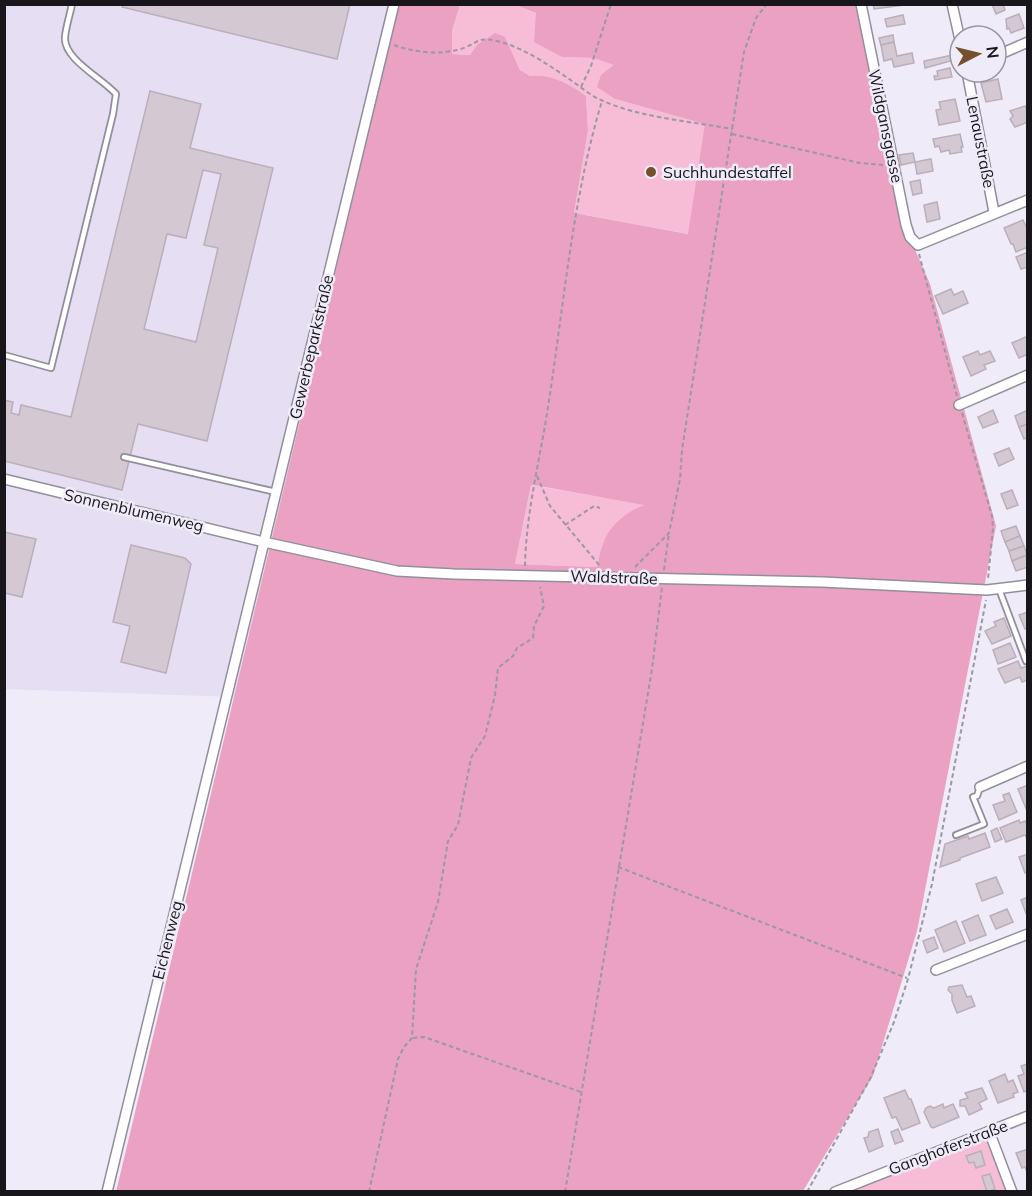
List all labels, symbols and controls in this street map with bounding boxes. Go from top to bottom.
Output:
north arrow [948,24,1008,84]
text: N [982,45,1004,59]
street label: Wildgansgasse [864,67,908,185]
street label: Lenaustraße [962,94,1000,190]
place label: Suchhundestaffel [663,162,792,182]
marker: Suchhundestaffel [644,165,658,179]
street label: Gewerbeparkstraße [285,273,337,421]
street label: Sonnenblumenweg [62,484,206,536]
street label: Waldstraße [570,565,658,589]
street label: Eichenweg [148,898,186,982]
street label: Ganghoferstraße [886,1115,1010,1179]

